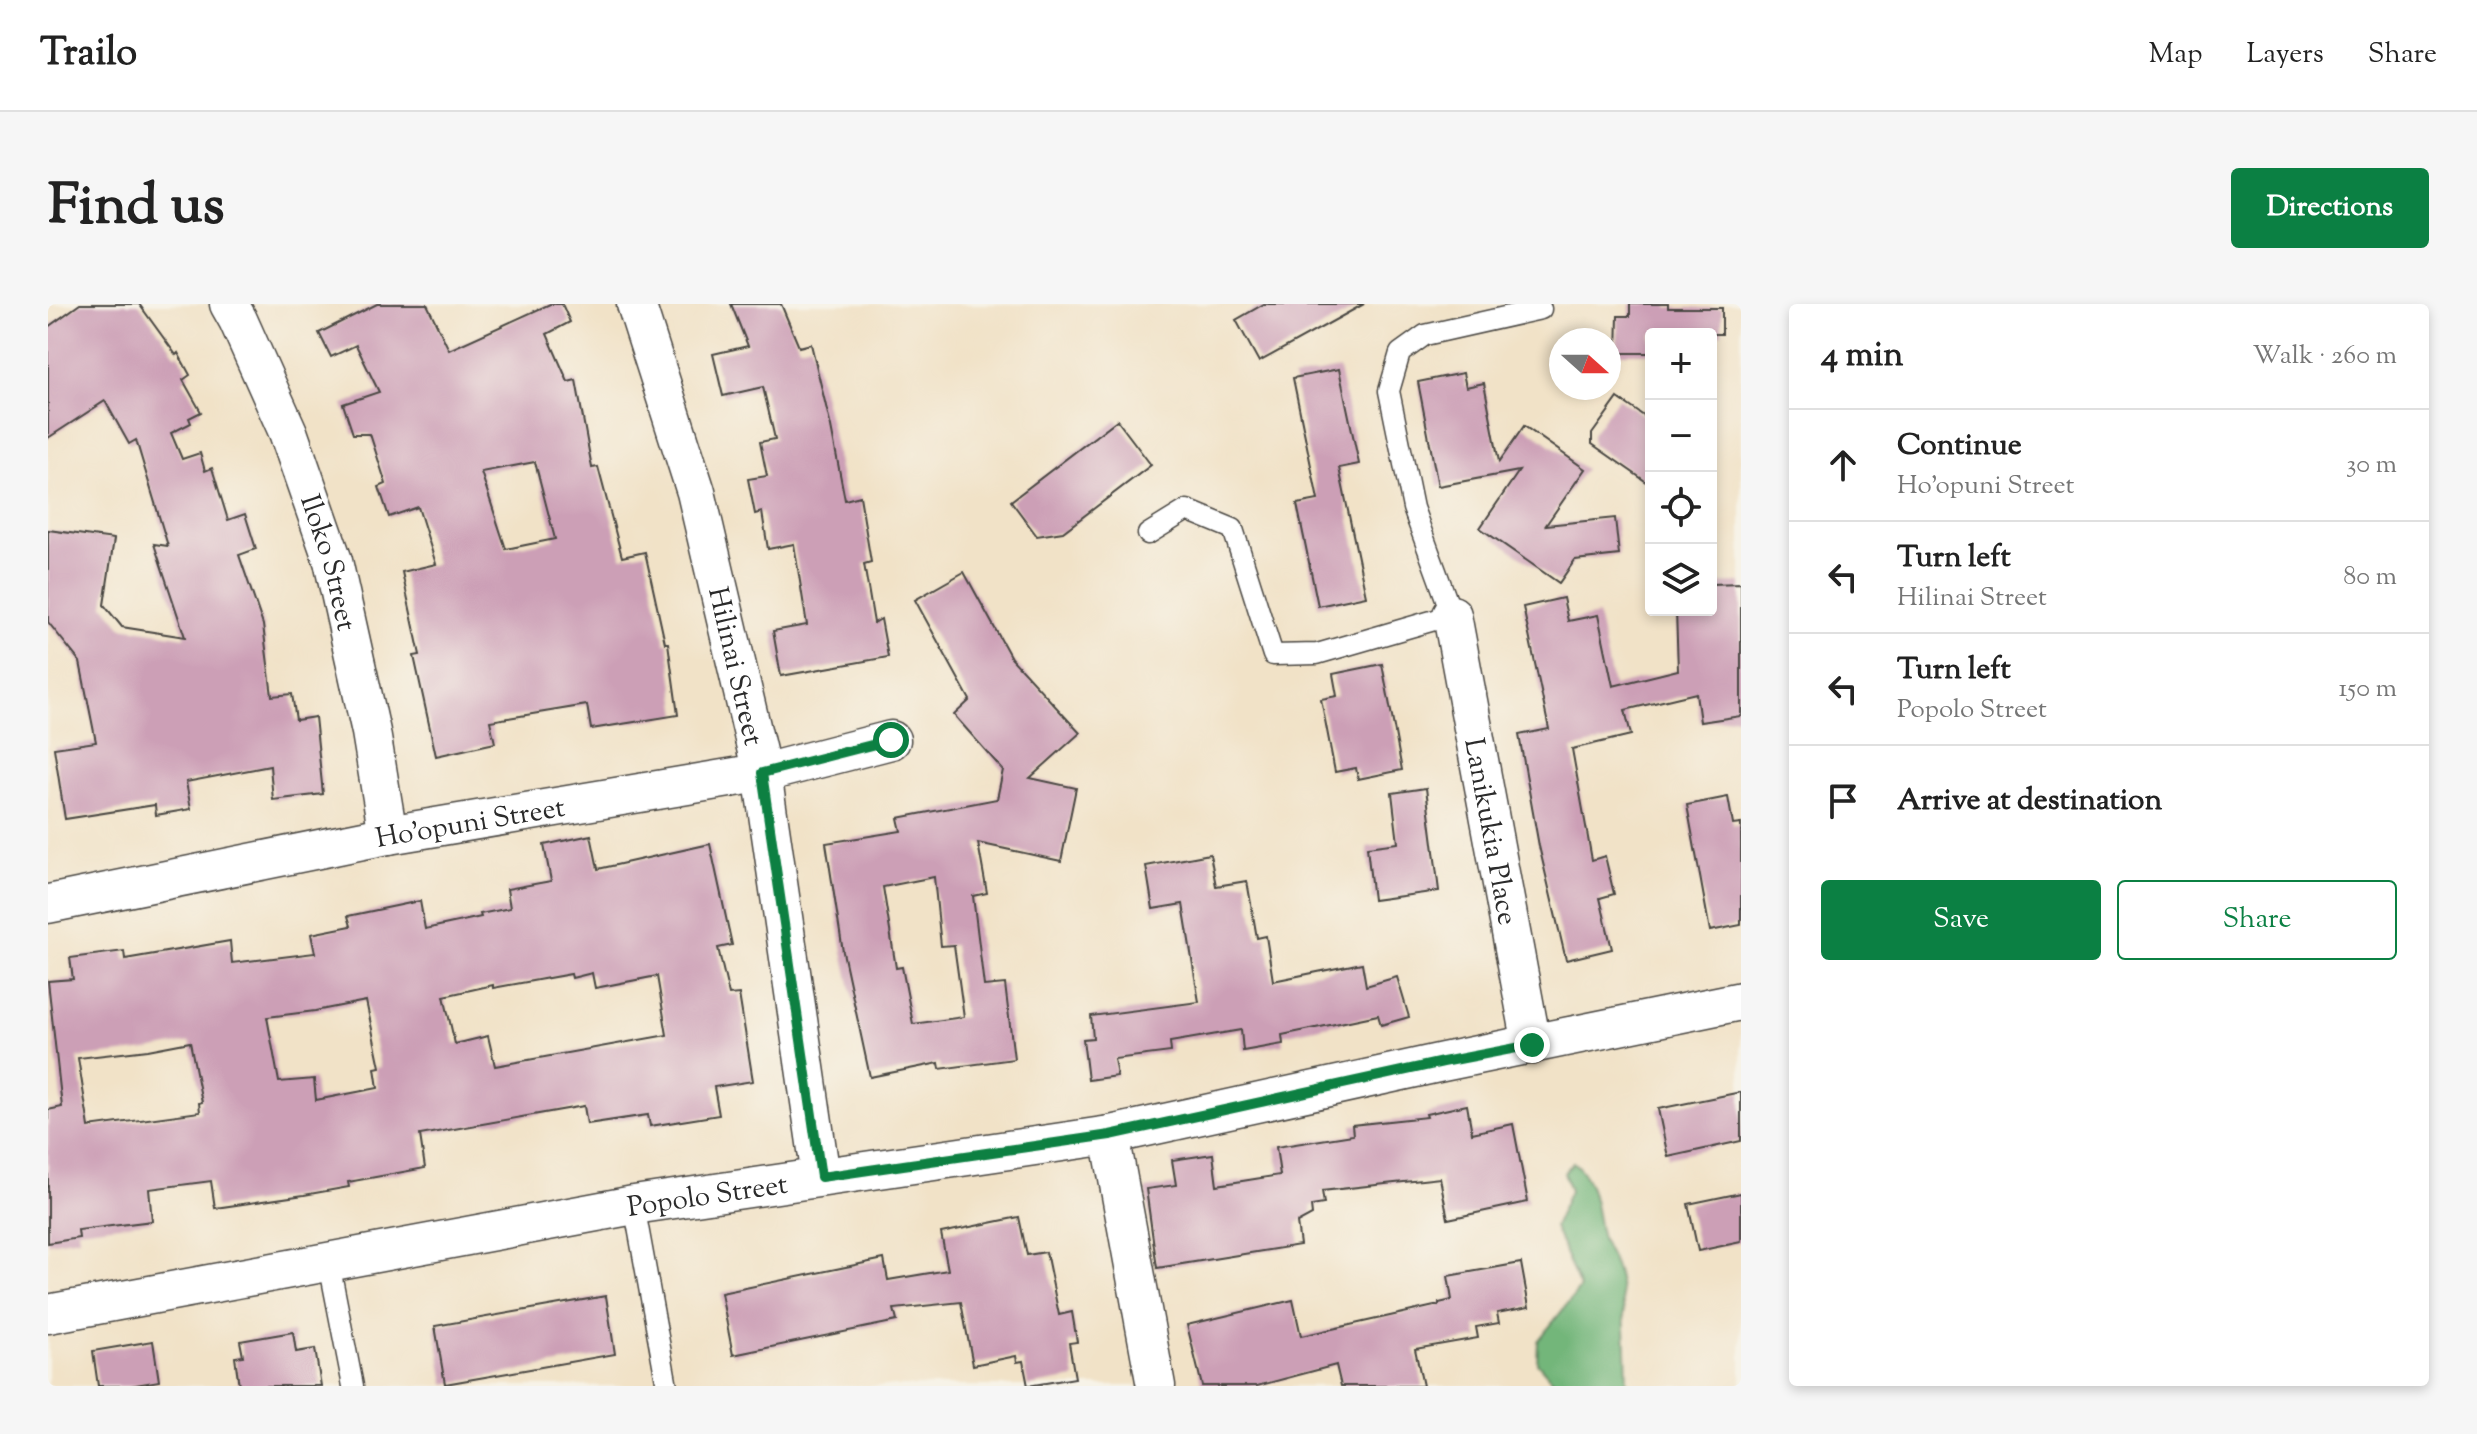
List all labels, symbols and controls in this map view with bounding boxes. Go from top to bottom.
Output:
text: Trailo [40,28,137,82]
text: Map [2149,35,2202,75]
text: Layers [2246,35,2324,75]
text: Share [2368,35,2437,75]
text: Find us [48,168,224,249]
button: Directions [2231,168,2429,248]
north arrow [1549,328,1621,400]
map controls [1645,328,1717,616]
button: + [1645,328,1717,400]
text: 4 min [1821,332,1903,381]
text: Walk · 260 m [2252,338,2397,375]
button: − [1645,400,1717,472]
text: Continue [1897,425,2022,468]
icon: ahead [1821,443,1865,487]
text: 30 m [2346,447,2397,484]
text: Ho'opuni Street [1897,468,2074,505]
button: locate [1645,472,1717,544]
street label: Iloko Street [288,490,365,635]
text: Turn left [1897,537,2011,580]
button: layers [1645,544,1717,616]
icon: left [1821,555,1865,599]
text: 80 m [2343,559,2397,596]
text: Hilinai Street [1897,580,2047,617]
street label: Hilinai Street [696,583,772,750]
text: Turn left [1897,649,2011,692]
icon: left [1821,667,1865,711]
text: 150 m [2338,671,2397,708]
text: Popolo Street [1897,692,2047,729]
route start [873,722,909,758]
street label: Lanikukia Place [1452,735,1526,928]
icon: arrive [1821,779,1865,823]
text: Arrive at destination [1897,780,2162,823]
street label: Ho'opuni Street [372,789,568,860]
button: Save [1821,880,2101,960]
button: Share [2117,880,2397,960]
route end [1514,1027,1550,1063]
street label: Popolo Street [625,1166,791,1229]

